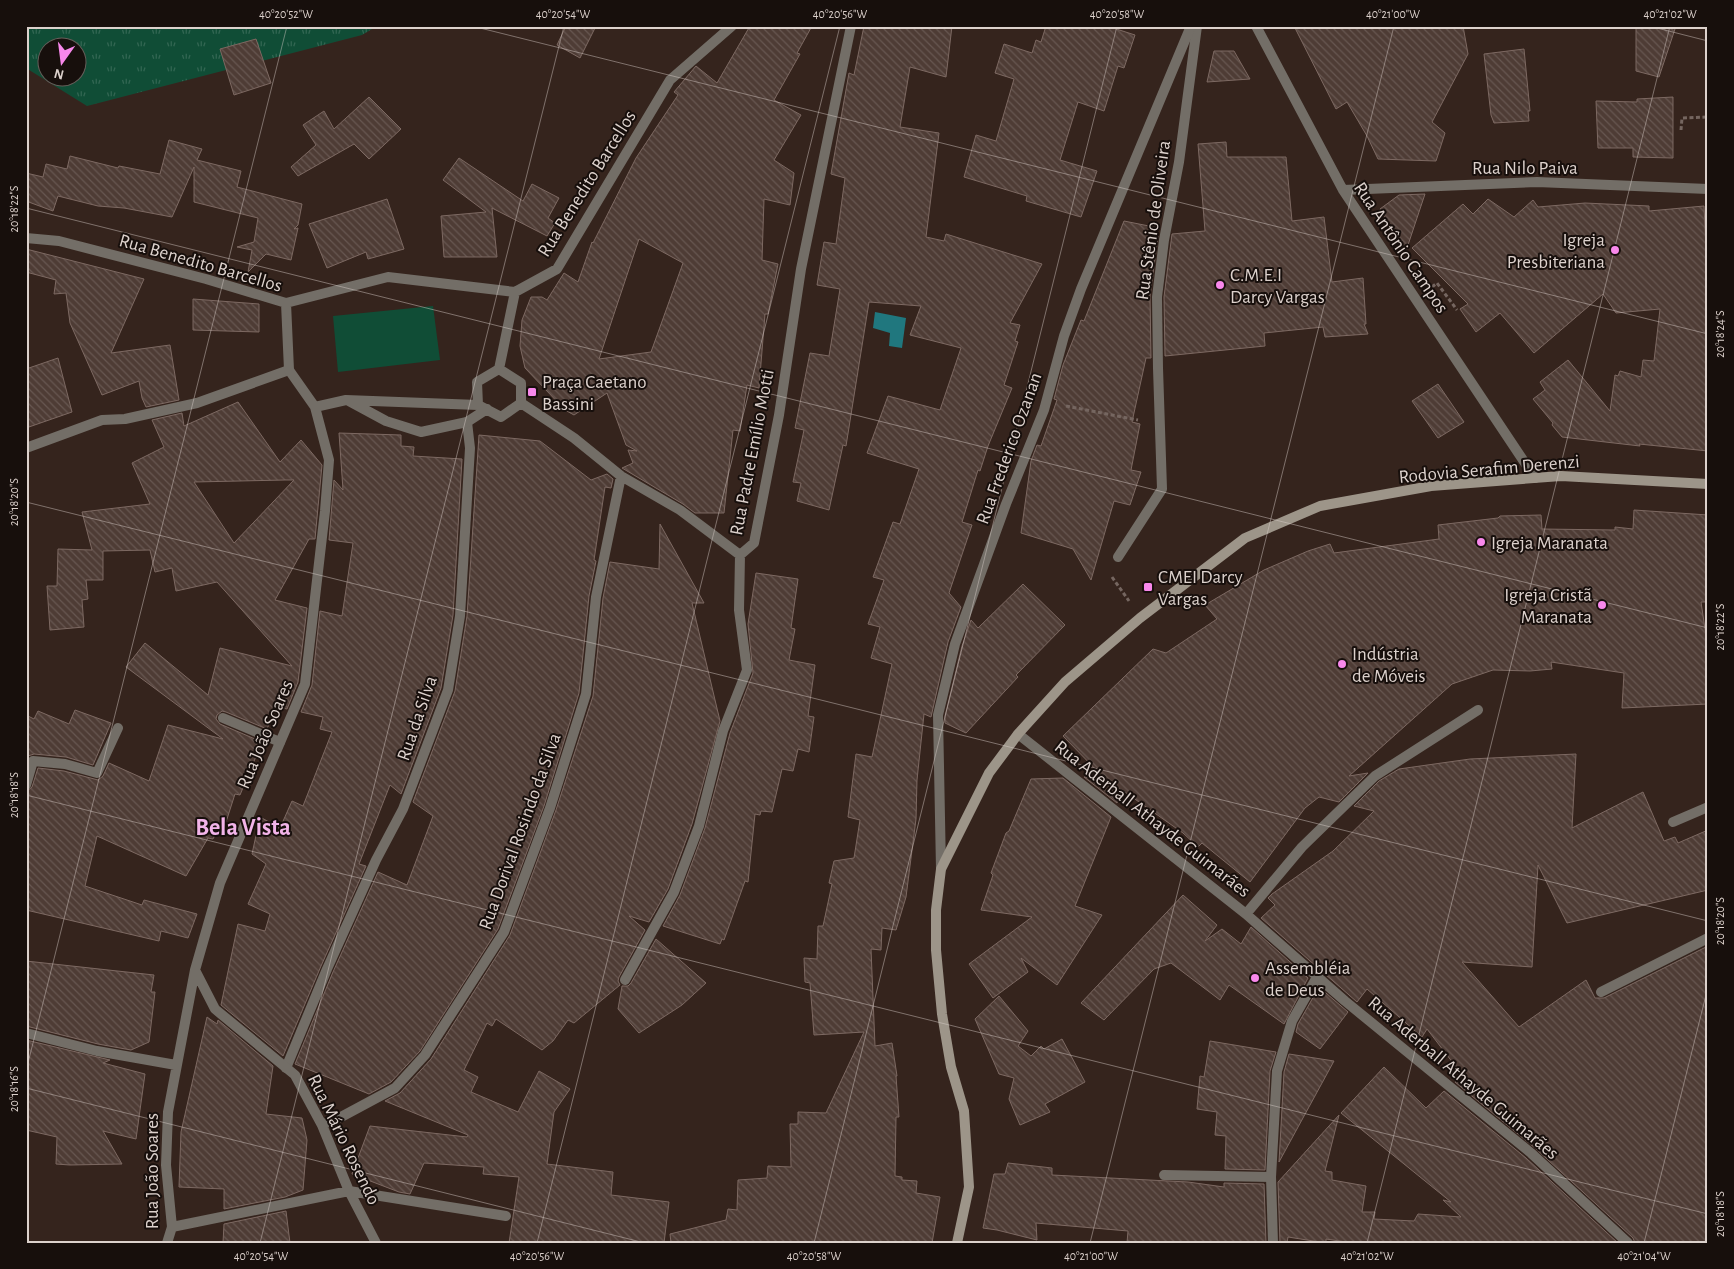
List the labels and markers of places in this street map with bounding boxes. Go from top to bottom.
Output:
place label: Igreja Presbiteriana [1507,231,1605,272]
marker: Igreja Presbiteriana [1609,244,1621,256]
place label: C.M.E.I Darcy Vargas [1230,266,1325,307]
marker: C.M.E.I Darcy Vargas [1214,279,1226,291]
place label: Praça Caetano Bassini [542,373,647,414]
marker: Praça Caetano Bassini [526,386,538,398]
place label: Igreja Maranata [1491,534,1608,553]
marker: Igreja Maranata [1475,536,1487,548]
place label: CMEI Darcy Vargas [1158,568,1243,609]
marker: CMEI Darcy Vargas [1142,581,1154,593]
place label: Igreja Cristã Maranata [1504,586,1592,627]
marker: Igreja Cristã Maranata [1596,599,1608,611]
place label: Indústria de Móveis [1352,645,1426,686]
marker: Indústria de Móveis [1336,658,1348,670]
place label: Assembléia de Deus [1265,959,1351,1000]
marker: Assembléia de Deus [1249,972,1261,984]

